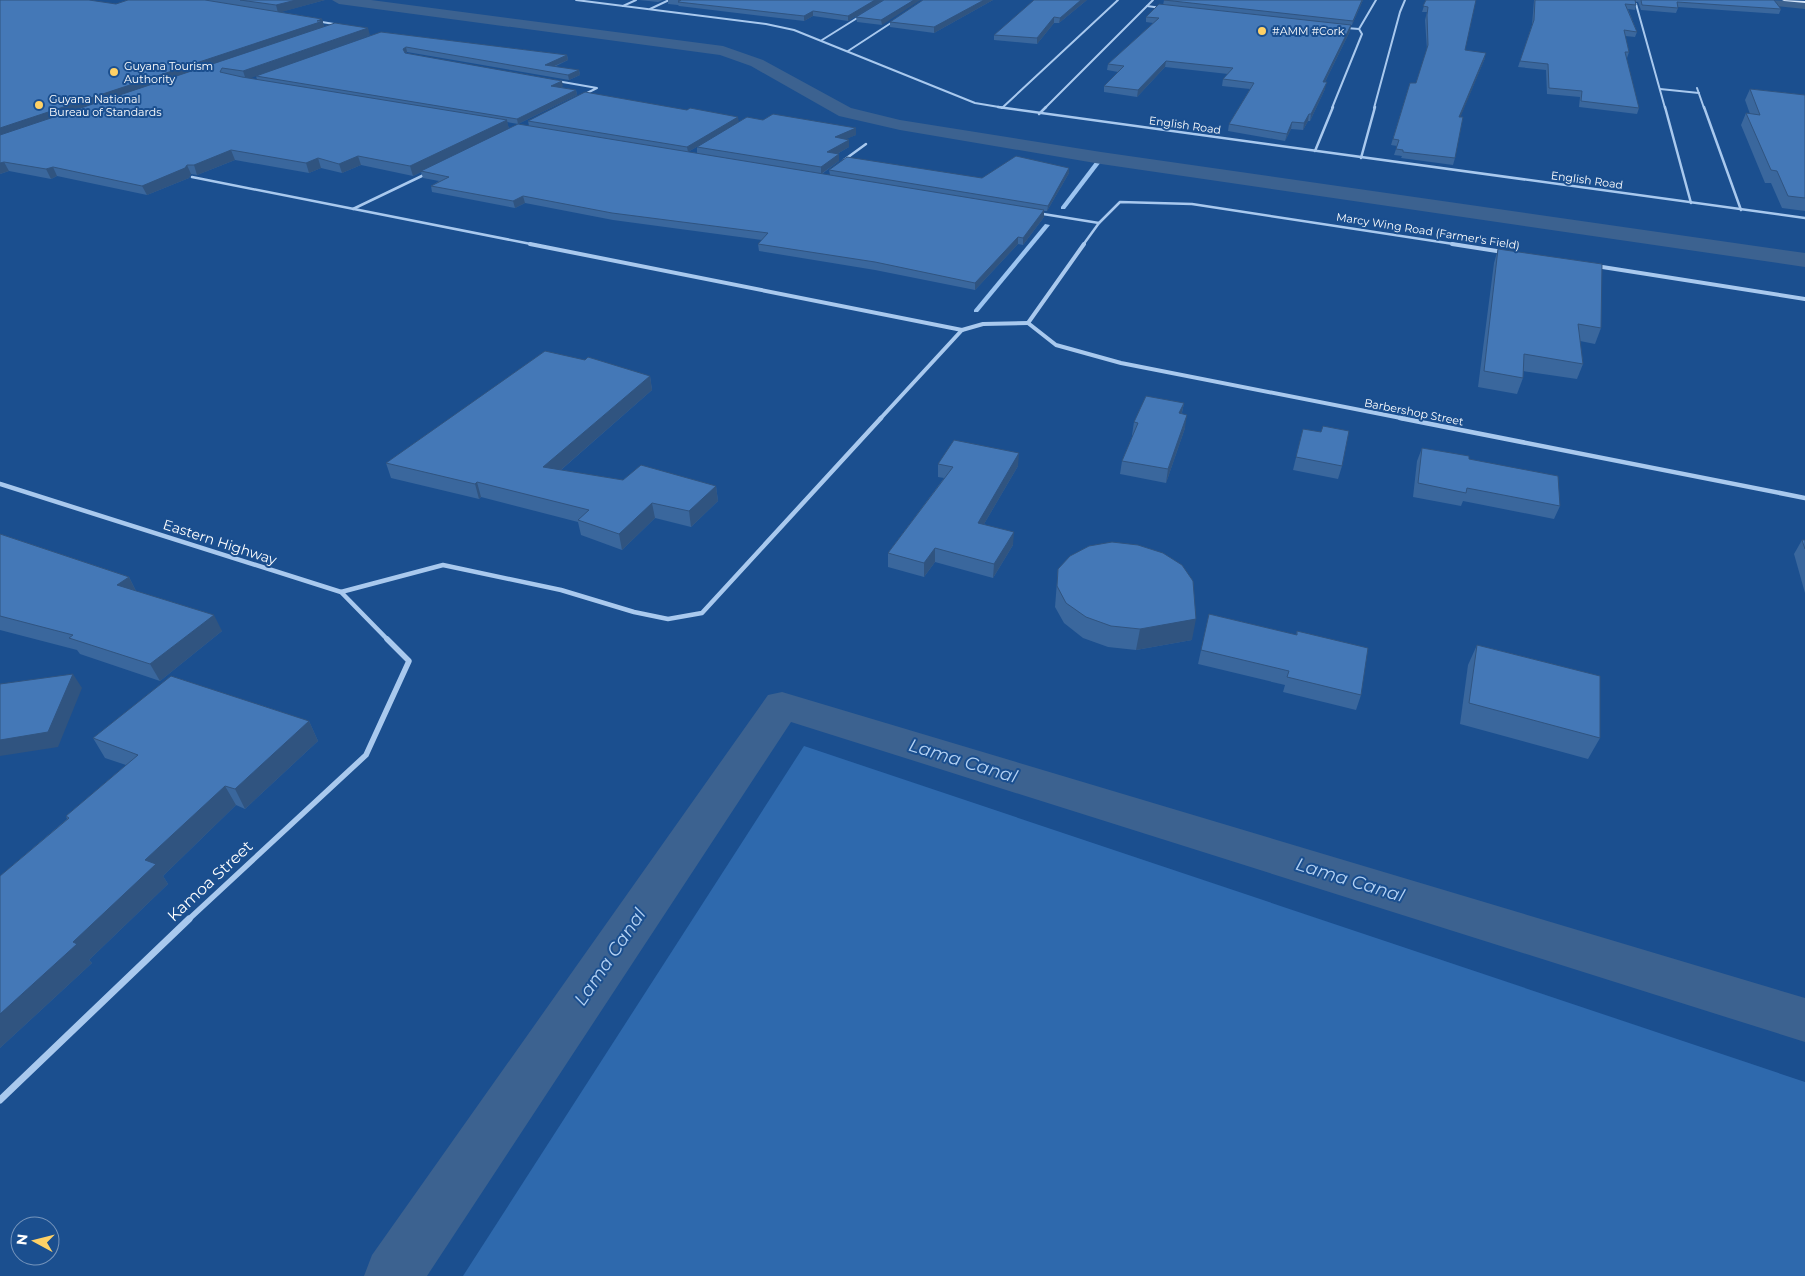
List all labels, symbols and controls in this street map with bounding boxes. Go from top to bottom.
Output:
place label: #AMM #Cork [1272,24,1345,38]
marker: #AMM #Cork [1256,25,1268,37]
place label: Guyana Tourism Authority [124,59,213,86]
marker: Guyana Tourism Authority [108,66,120,78]
place label: Guyana National Bureau of Standards [49,92,162,119]
marker: Guyana National Bureau of Standards [33,99,45,111]
street label: English Road [1148,113,1222,137]
street label: English Road [1550,168,1624,192]
street label: Marcy Wing Road (Farmer's Field) [1335,210,1521,252]
street label: Barbershop Street [1363,396,1465,429]
street label: Eastern Highway [161,515,280,569]
water label: Lama Canal [906,734,1020,788]
street label: Kamoa Street [163,836,257,925]
water label: Lama Canal [1293,853,1407,907]
water label: Lama Canal [569,904,651,1010]
north arrow [10,1216,60,1266]
text: N [12,1233,32,1246]

